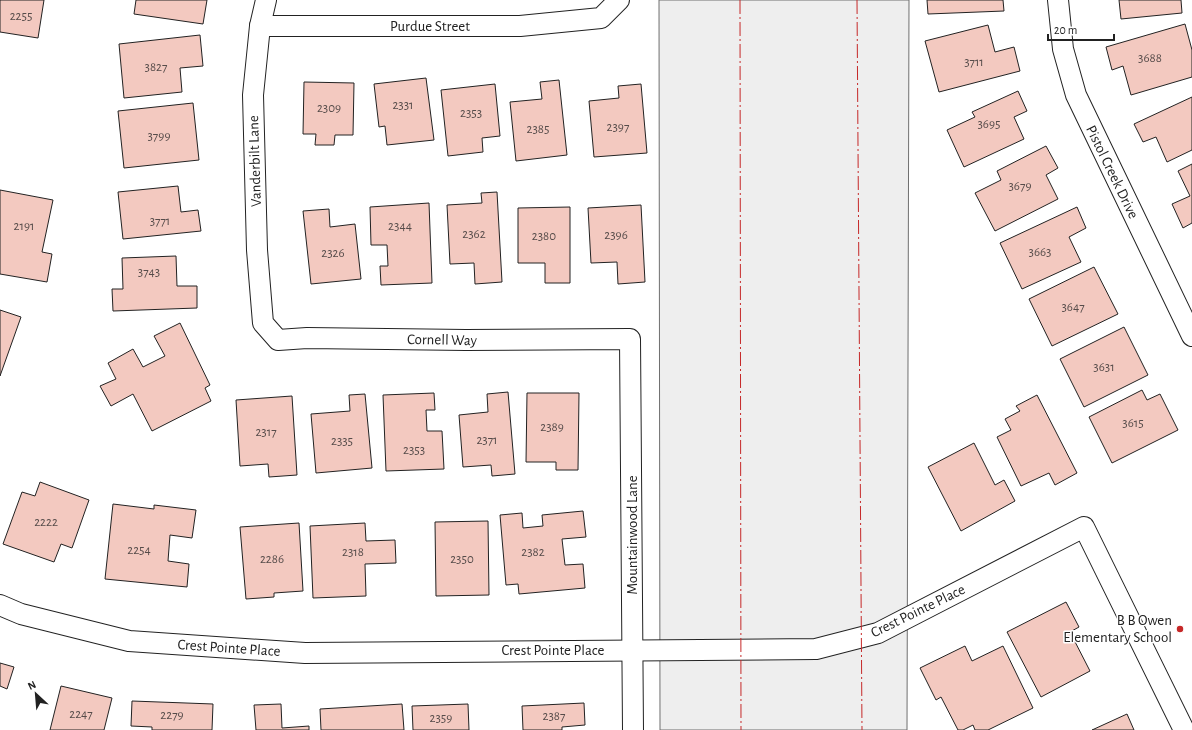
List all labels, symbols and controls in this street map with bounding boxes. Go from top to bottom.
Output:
house number: 2255 [10,10,32,23]
scale bar [1048,16,1114,42]
street label: Purdue Street [390,19,470,34]
text: 20 m [1054,24,1077,36]
house number: 3688 [1138,52,1162,65]
house number: 3711 [964,56,984,69]
house number: 3827 [145,61,168,74]
house number: 2331 [392,99,414,112]
house number: 2309 [317,102,341,115]
house number: 2353 [460,107,482,120]
street label: Vanderbilt Lane [246,115,264,207]
house number: 3695 [977,118,1001,131]
house number: 2397 [607,121,630,134]
house number: 2385 [527,123,549,136]
street label: Pistol Creek Drive [1083,123,1141,221]
house number: 3799 [148,130,171,143]
house number: 3679 [1009,180,1032,193]
house number: 3771 [150,215,170,228]
house number: 2191 [14,220,34,233]
house number: 2344 [388,220,412,233]
house number: 2362 [462,228,486,241]
house number: 2396 [604,229,628,242]
house number: 2380 [532,230,556,243]
house number: 3663 [1029,246,1051,259]
house number: 2326 [321,247,345,260]
house number: 3743 [138,266,160,279]
house number: 3647 [1061,301,1085,314]
street label: Cornell Way [407,332,478,348]
house number: 3631 [1093,361,1115,374]
house number: 3615 [1122,417,1144,430]
house number: 2389 [540,421,564,434]
house number: 2317 [255,426,277,439]
house number: 2371 [476,434,498,447]
house number: 2335 [331,435,353,448]
house number: 2353 [403,444,425,457]
street label: Mountainwood Lane [625,475,640,595]
house number: 2222 [34,516,58,529]
house number: 2254 [127,544,151,557]
house number: 2318 [342,546,364,559]
house number: 2382 [521,546,545,559]
house number: 2286 [260,553,284,566]
house number: 2350 [450,553,474,566]
street label: Crest Pointe Place [868,582,968,640]
place label: B B Owen Elementary School [1063,613,1172,645]
marker: B B Owen Elementary School [1175,624,1185,634]
street label: Crest Pointe Place [177,637,281,659]
street label: Crest Pointe Place [501,643,605,658]
north arrow [16,674,56,714]
text: N [26,679,38,692]
house number: 2247 [69,708,93,721]
house number: 2279 [160,709,184,722]
house number: 2387 [543,710,566,723]
house number: 2359 [430,712,452,725]

